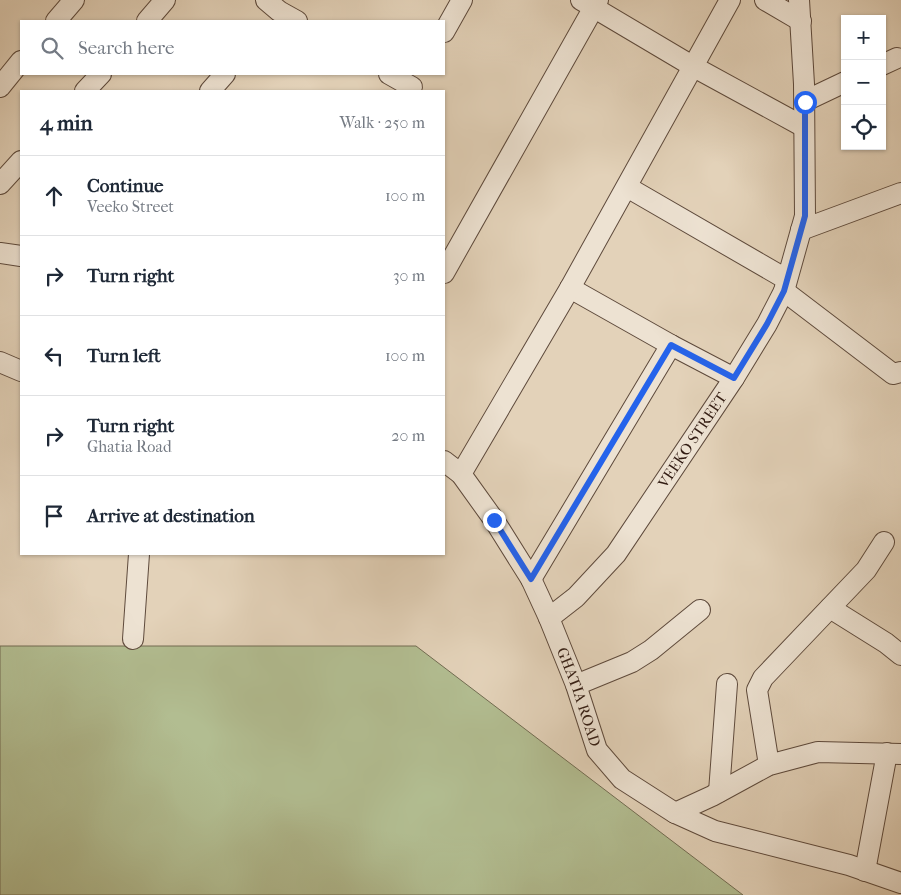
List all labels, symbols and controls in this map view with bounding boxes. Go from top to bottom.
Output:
map controls [841,15,886,150]
button: + [841,15,886,60]
search box [20,20,445,75]
icon: search [38,34,66,62]
text: Search here [78,37,174,59]
button: − [841,60,886,105]
route start [794,91,817,114]
button: locate [841,105,886,150]
text: 4 min [40,111,93,135]
text: Walk · 250 m [340,113,425,132]
text: Continue [87,175,163,197]
icon: ahead [40,182,68,210]
text: 100 m [385,186,425,205]
text: Veeko Street [87,197,174,216]
icon: right [40,262,68,290]
text: Turn right [87,265,174,287]
text: 30 m [393,266,425,285]
icon: left [40,342,68,370]
text: Turn left [87,345,161,367]
text: 100 m [385,346,425,365]
street label: VEEKO STREET [653,388,731,492]
text: Turn right [87,415,174,437]
icon: right [40,422,68,450]
text: 20 m [391,426,425,445]
text: Ghatia Road [87,437,172,456]
icon: arrive [40,502,68,530]
text: Arrive at destination [87,505,255,527]
route end [483,509,506,532]
street label: GHATIA ROAD [553,645,604,749]

